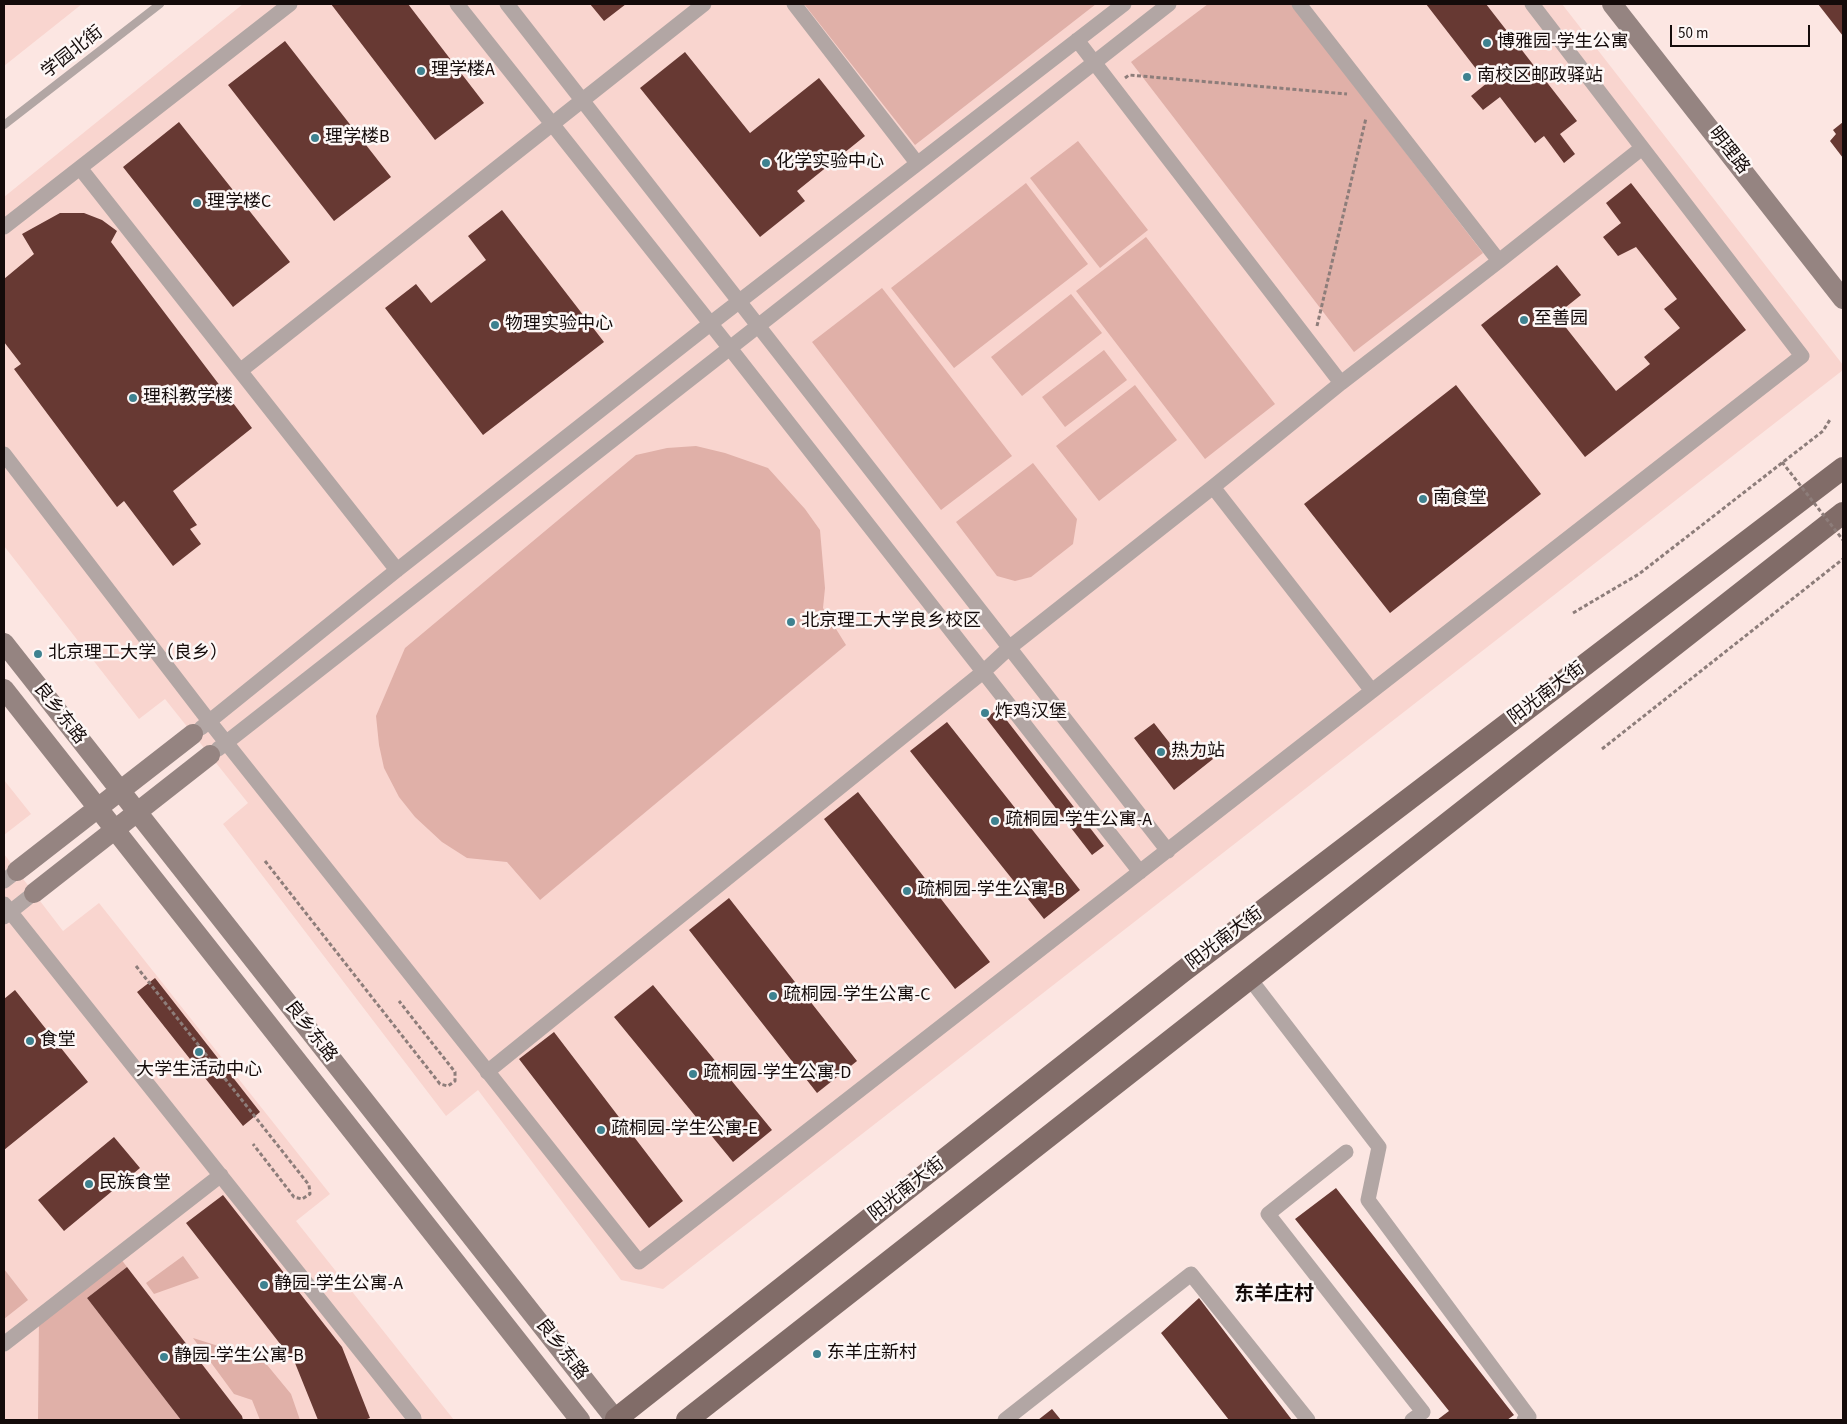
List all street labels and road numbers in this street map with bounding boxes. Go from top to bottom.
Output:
street label: 学园北街 [38,22,108,84]
street label: 明理路 [1703,123,1753,179]
street label: 阳光南大街 [1505,658,1589,730]
street label: 良乡东路 [28,679,90,749]
street label: 阳光南大街 [1183,903,1267,975]
street label: 良乡东路 [279,997,341,1067]
street label: 阳光南大街 [865,1154,949,1226]
street label: 良乡东路 [530,1315,592,1385]

